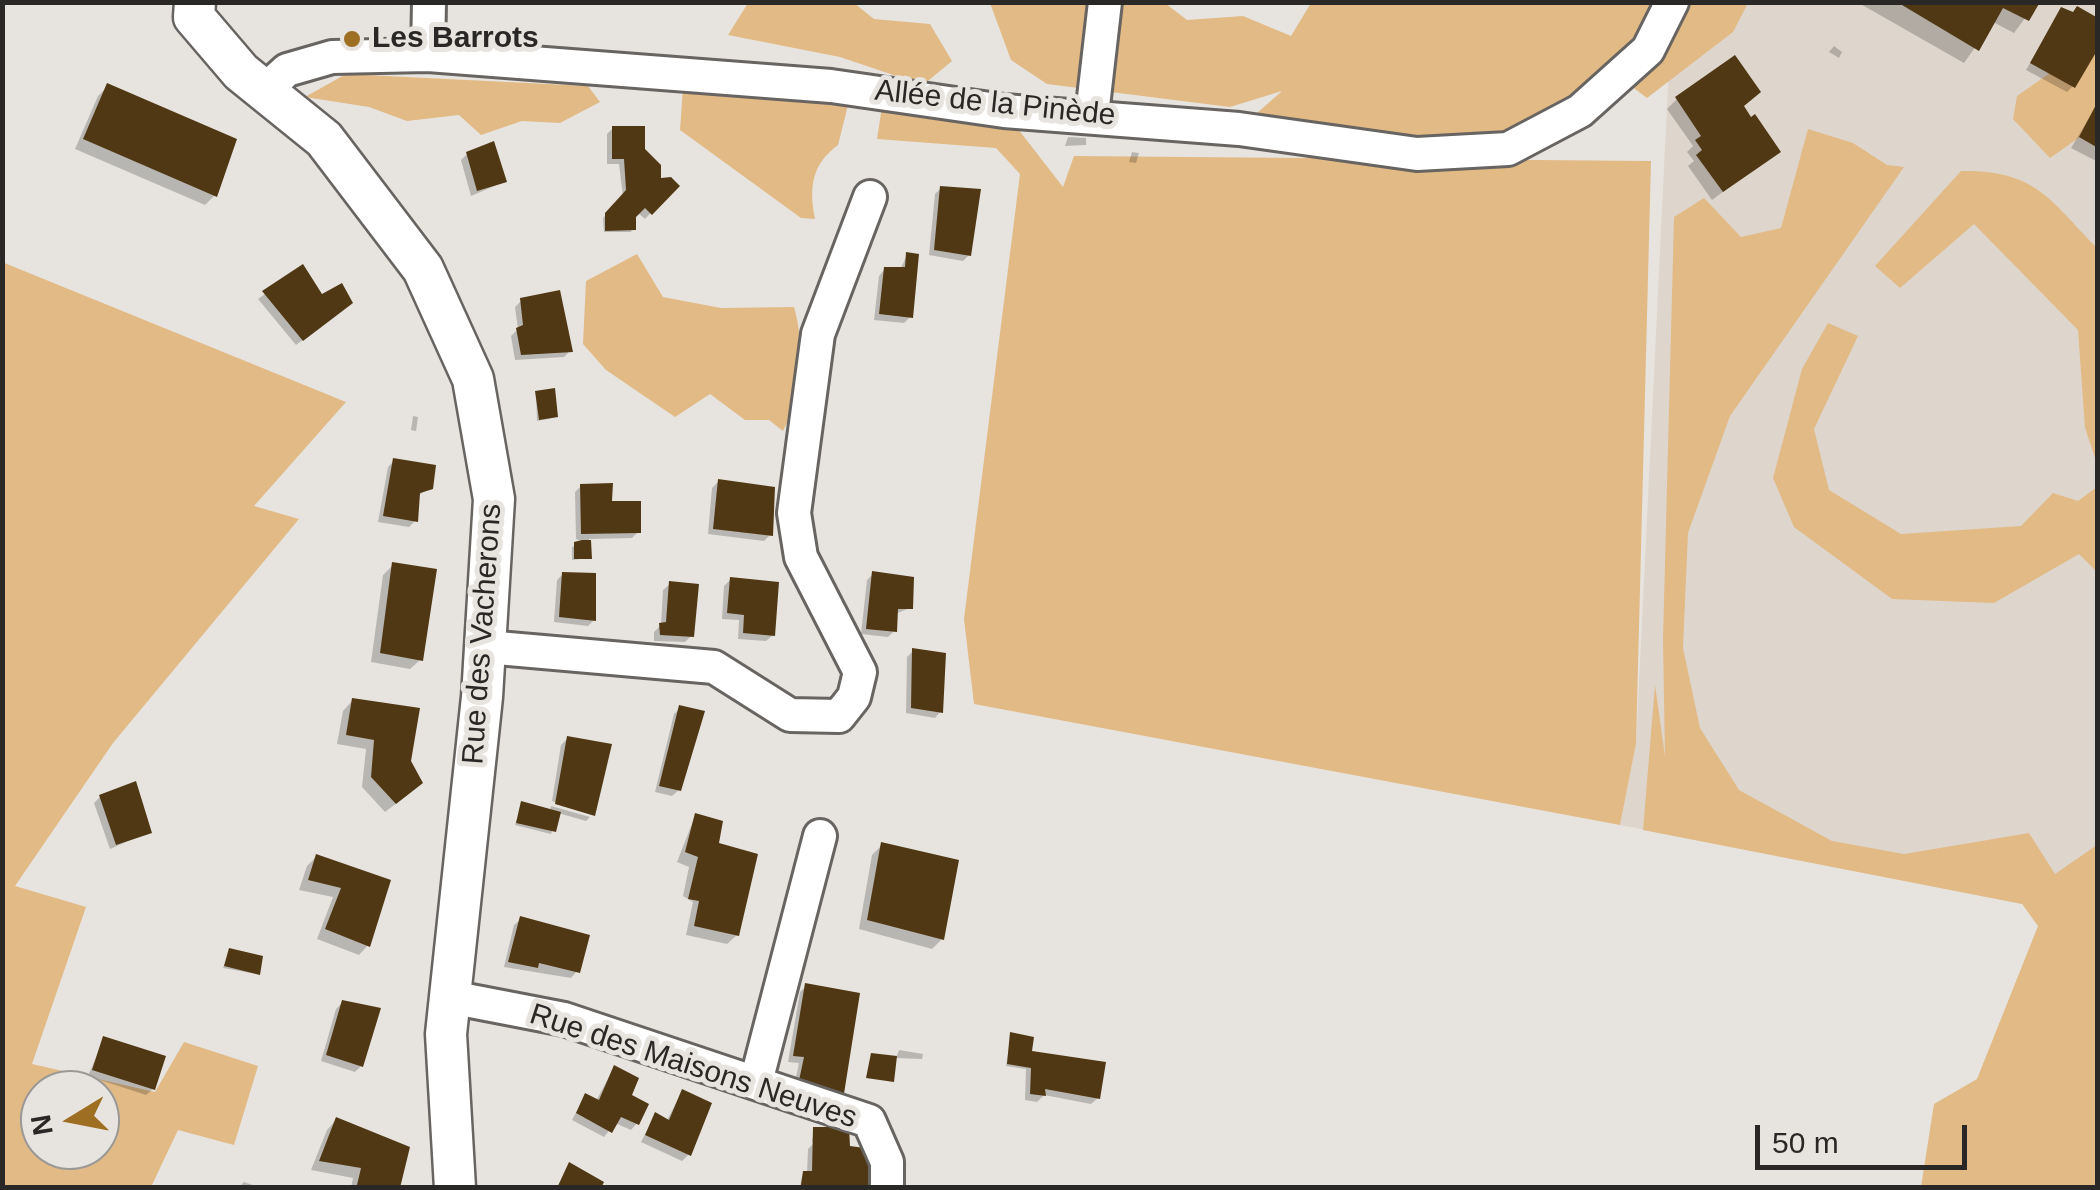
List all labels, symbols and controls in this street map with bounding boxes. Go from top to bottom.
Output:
place label: Les Barrots [372,21,539,57]
marker: Les Barrots [341,28,363,50]
street label: Allée de la Pinède [873,73,1117,135]
street label: Rue des Vacherons [456,502,510,766]
street label: Rue des Maisons Neuves [525,997,861,1137]
north arrow [20,1070,120,1170]
scale bar [1760,1105,1972,1167]
text: N [25,1112,59,1138]
text: 50 m [1772,1126,1839,1159]

